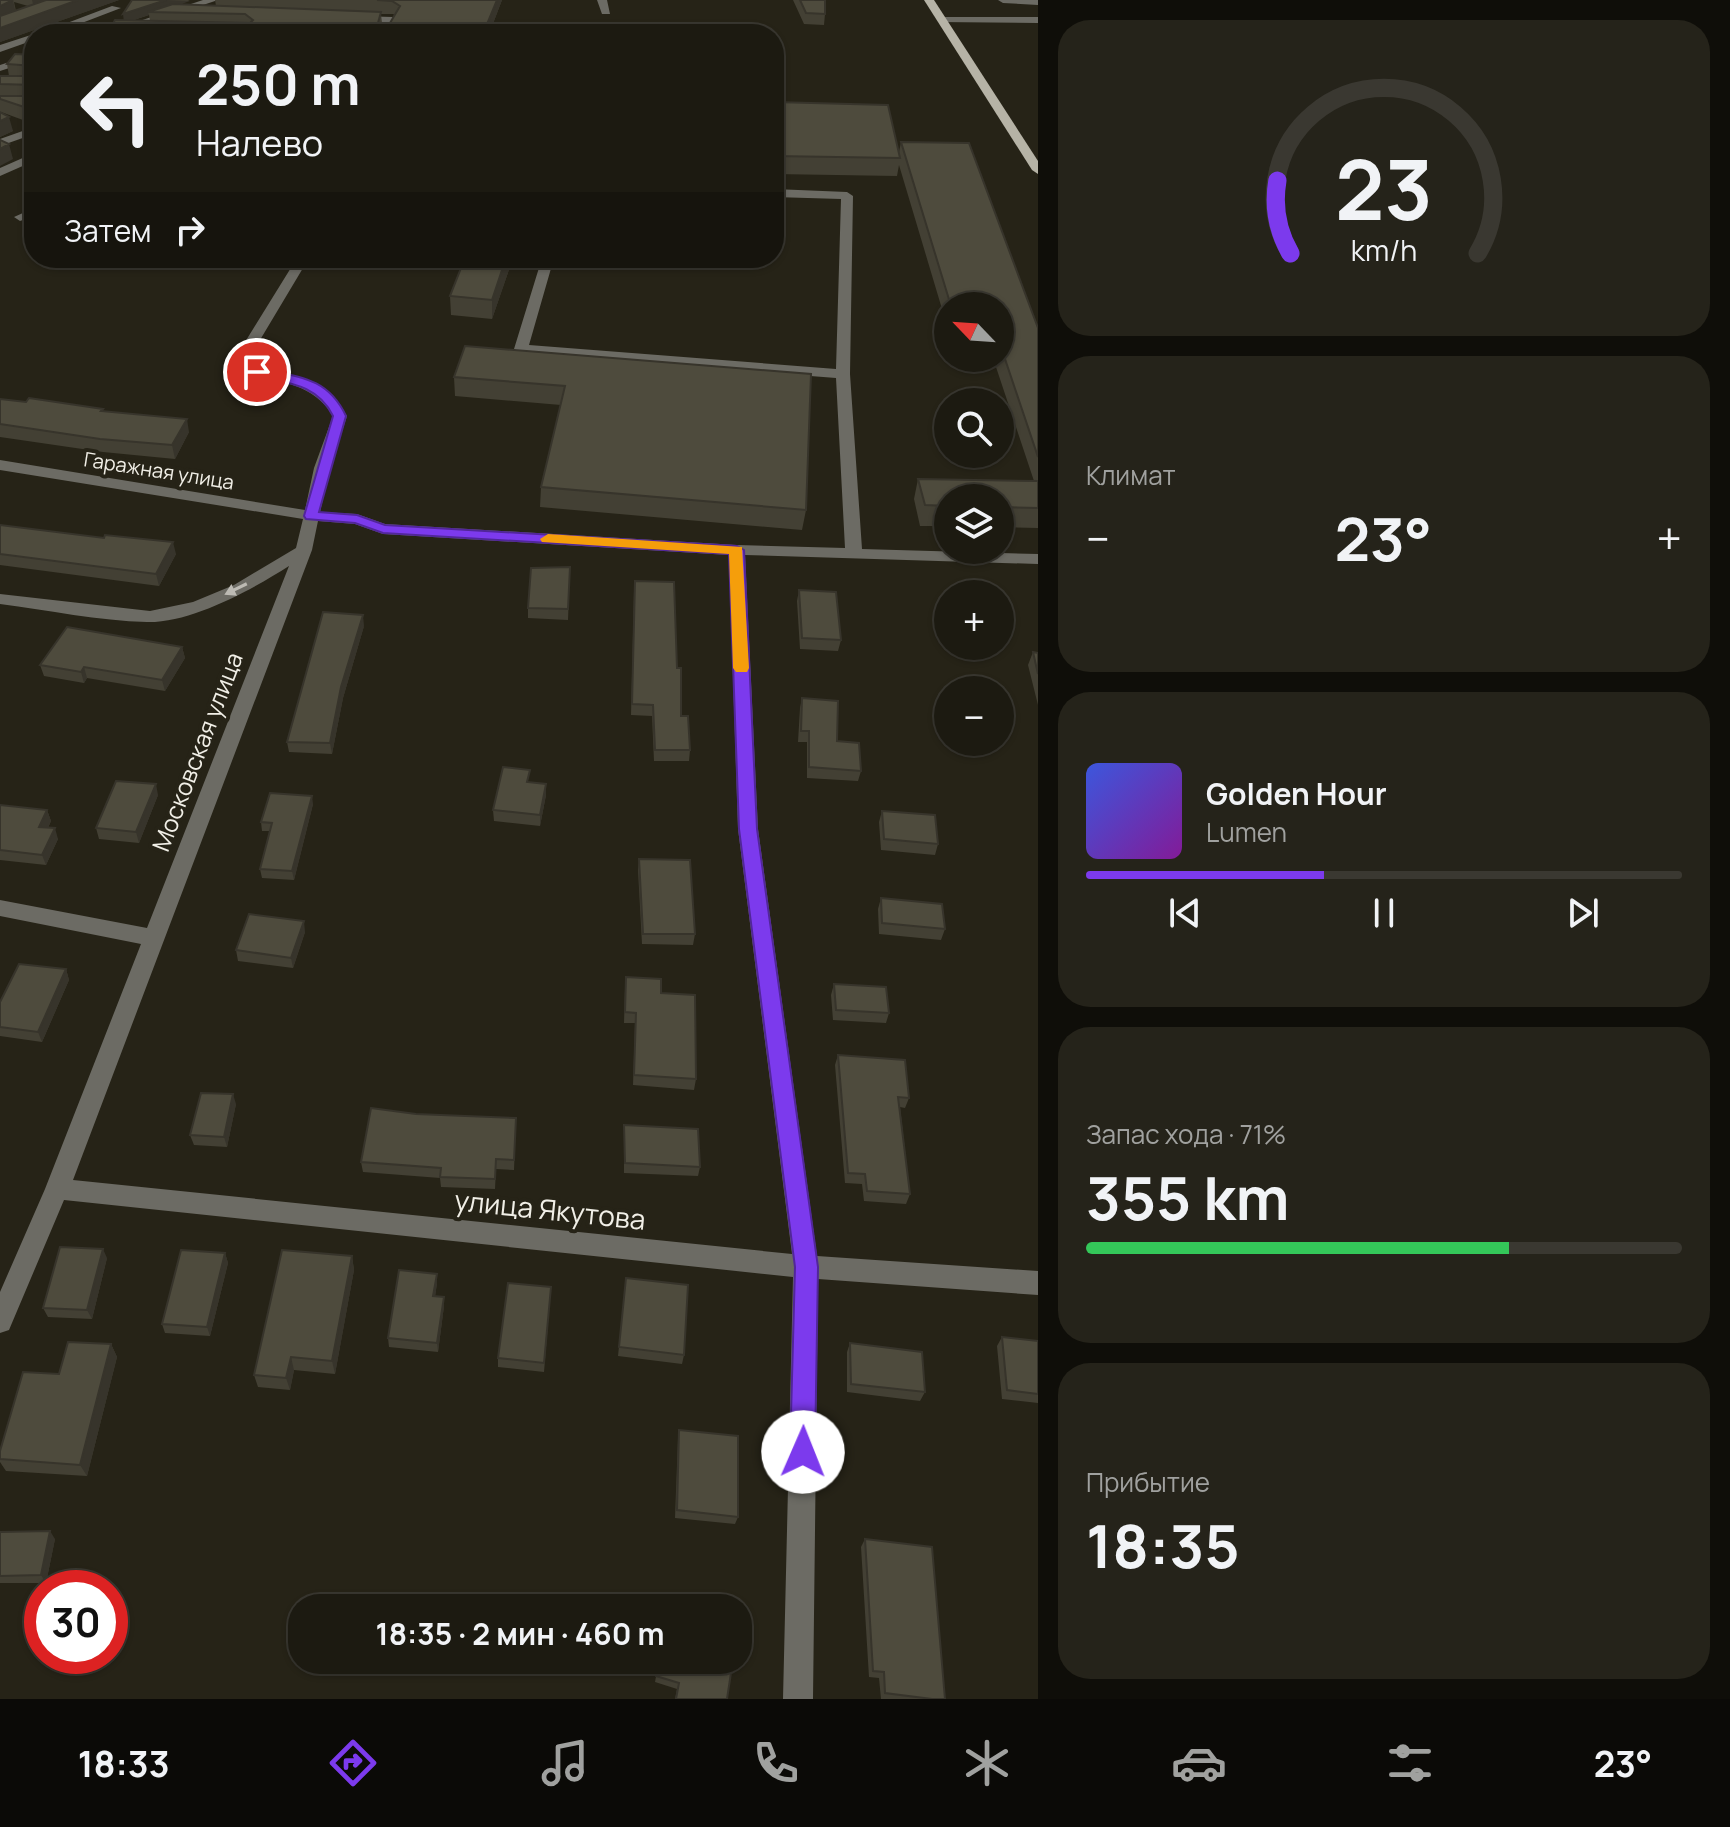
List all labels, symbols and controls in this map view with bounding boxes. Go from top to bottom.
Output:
text: 250 m [196,45,361,122]
icon: left [64,56,168,160]
text: Налево [196,118,323,167]
text: 23 [1335,130,1433,244]
icon: right [168,208,212,252]
text: Затем [64,210,152,251]
text: km/h [1351,231,1417,270]
north arrow [934,292,1014,372]
map controls [934,292,1014,756]
pin [223,338,291,406]
icon: arrive [235,350,279,394]
button: search [934,388,1014,468]
street label: Гаражная улица [82,445,236,496]
text: Климат [1086,457,1176,493]
button: layers [934,484,1014,564]
text: 23° [1334,497,1432,579]
text: − [1086,508,1110,568]
text: + [1657,508,1682,568]
button: + [934,580,1014,660]
one-way arrow [225,583,248,596]
street label: Московская улица [143,647,250,856]
button: − [934,676,1014,756]
text: Golden Hour [1206,773,1387,814]
text: Lumen [1206,814,1287,850]
icon: previous [1163,891,1207,935]
icon: pause [1362,891,1406,935]
icon: next [1561,891,1605,935]
text: Запас хода · 71% [1086,1116,1286,1152]
text: 355 km [1086,1156,1289,1238]
street label: улица Якутова [453,1180,648,1238]
position arrow [761,1410,845,1494]
text: Прибытие [1086,1464,1210,1500]
text: 18:35 [1086,1504,1240,1586]
speed limit sign: 30 [24,1570,128,1674]
text: 18:35 · 2 мин · 460 m [376,1613,664,1654]
icon: directions [325,1735,381,1791]
icon: music [537,1735,593,1791]
icon: phone [748,1735,804,1791]
icon: climate [959,1735,1015,1791]
icon: car [1171,1735,1227,1791]
icon: filters [1382,1735,1438,1791]
text: 18:33 [78,1739,170,1788]
text: 23° [1594,1739,1652,1788]

